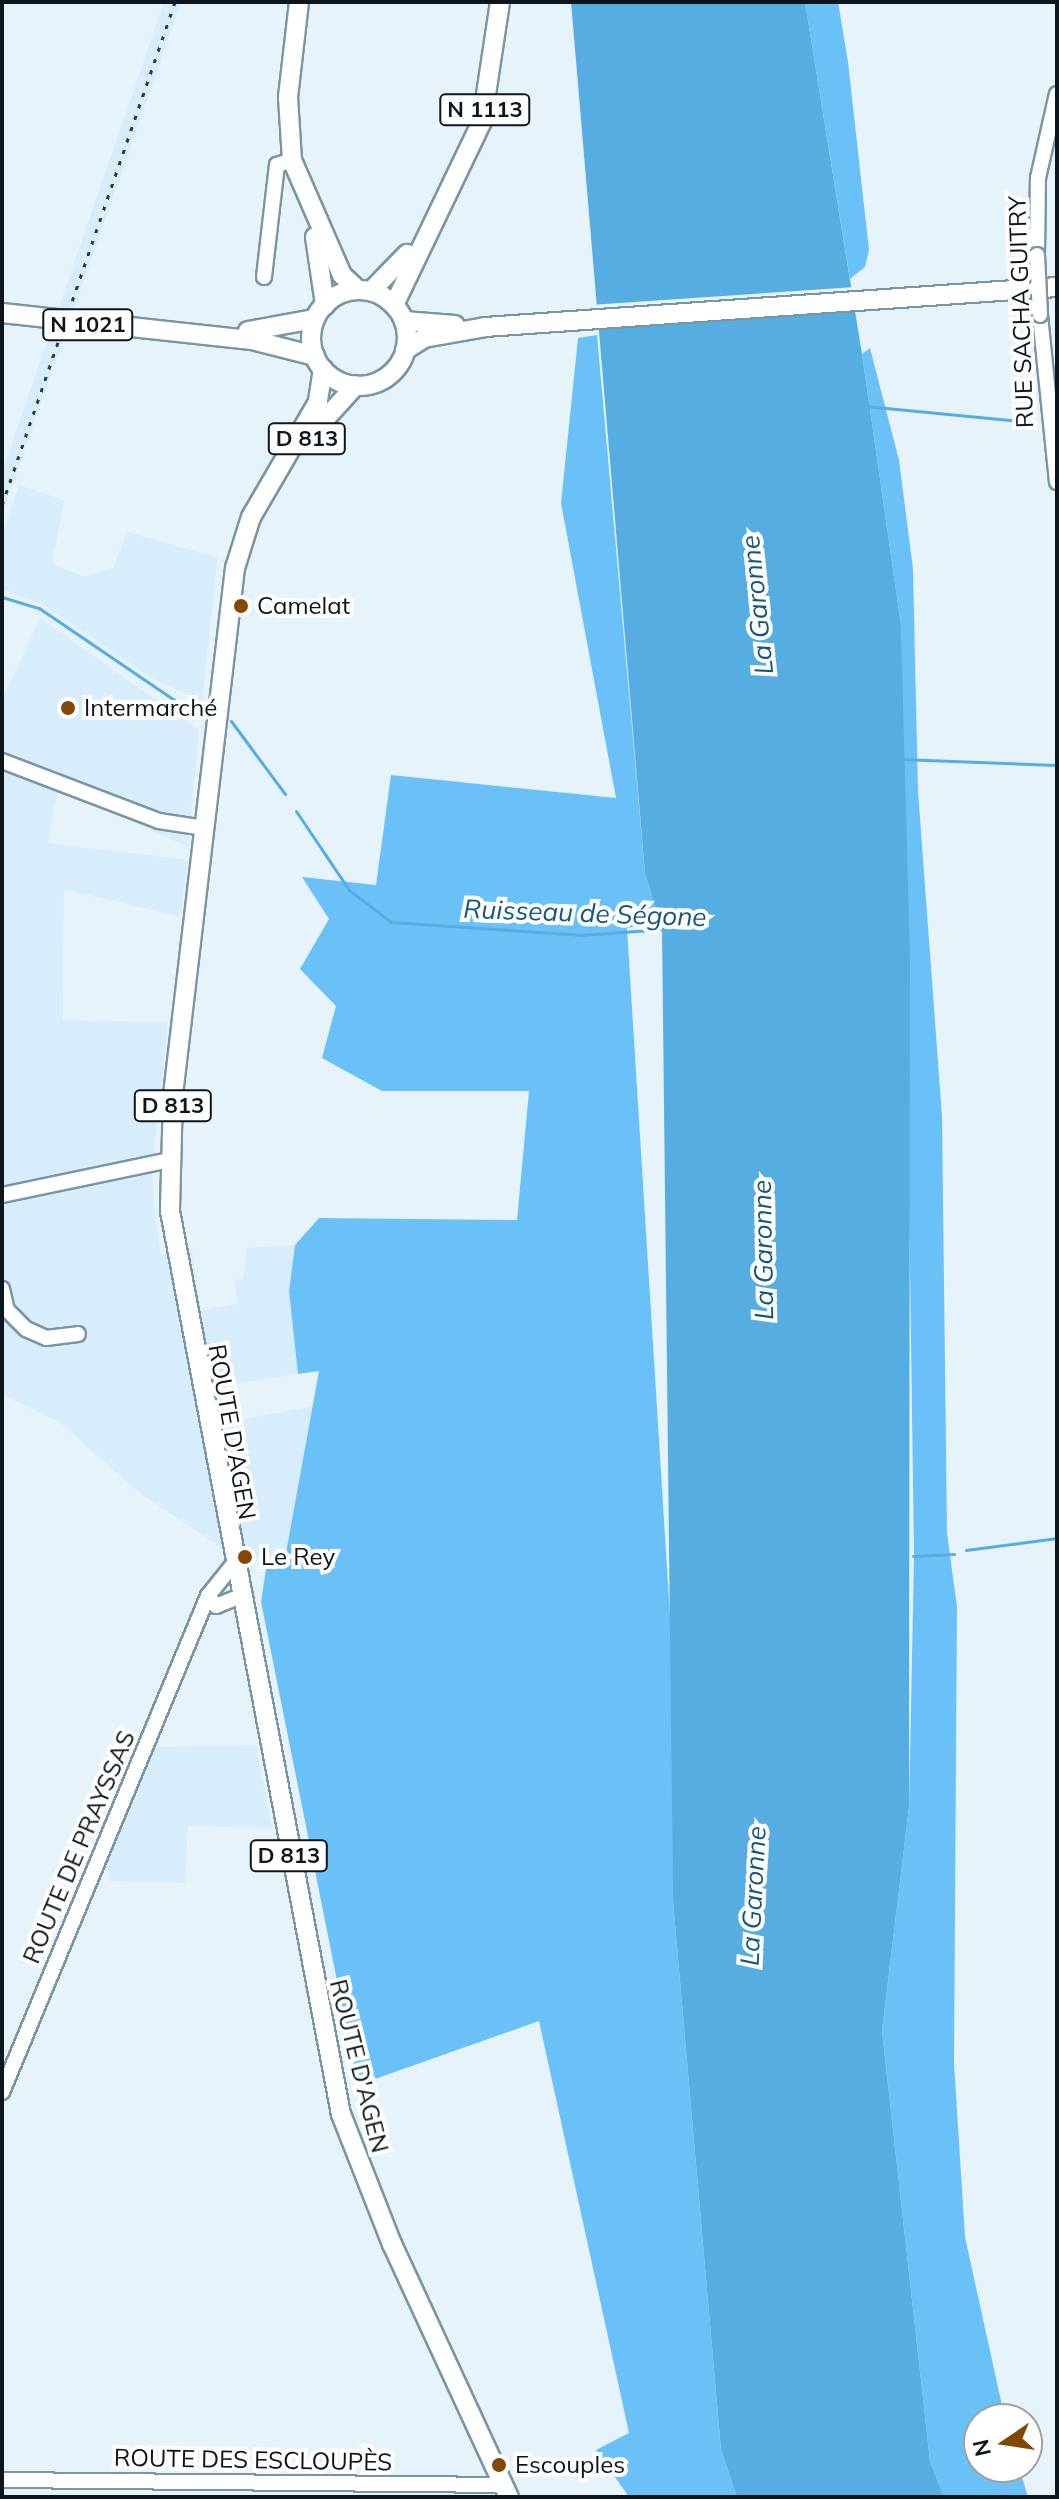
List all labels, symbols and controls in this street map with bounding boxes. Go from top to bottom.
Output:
road number: N 1113 [439,92,531,128]
street label: RUE SACHA GUITRY [1003,195,1039,429]
road number: N 1021 [42,307,134,343]
road number: D 813 [267,421,347,457]
water label: La Garonne [734,534,780,676]
place label: Camelat [257,592,350,620]
marker: Camelat [232,597,250,615]
place label: Intermarché [84,694,217,722]
marker: Intermarché [59,699,77,717]
water label: Ruisseau de Ségone [463,893,707,933]
road number: D 813 [133,1088,213,1124]
water label: La Garonne [746,1180,780,1320]
street label: ROUTE D'AGEN [202,1342,262,1522]
place label: Le Rey [261,1543,335,1571]
marker: Le Rey [236,1548,254,1566]
street label: ROUTE DE PRAYSSAS [17,1726,141,1968]
water label: La Garonne [734,1825,772,1967]
road number: D 813 [249,1838,329,1874]
street label: ROUTE D'AGEN [324,1976,394,2156]
north arrow [963,2403,1043,2483]
text: N [966,2437,997,2459]
street label: ROUTE DES ESCLOUPÈS [114,2443,392,2477]
place label: Escouples [515,2451,625,2479]
marker: Escouples [490,2456,508,2474]

